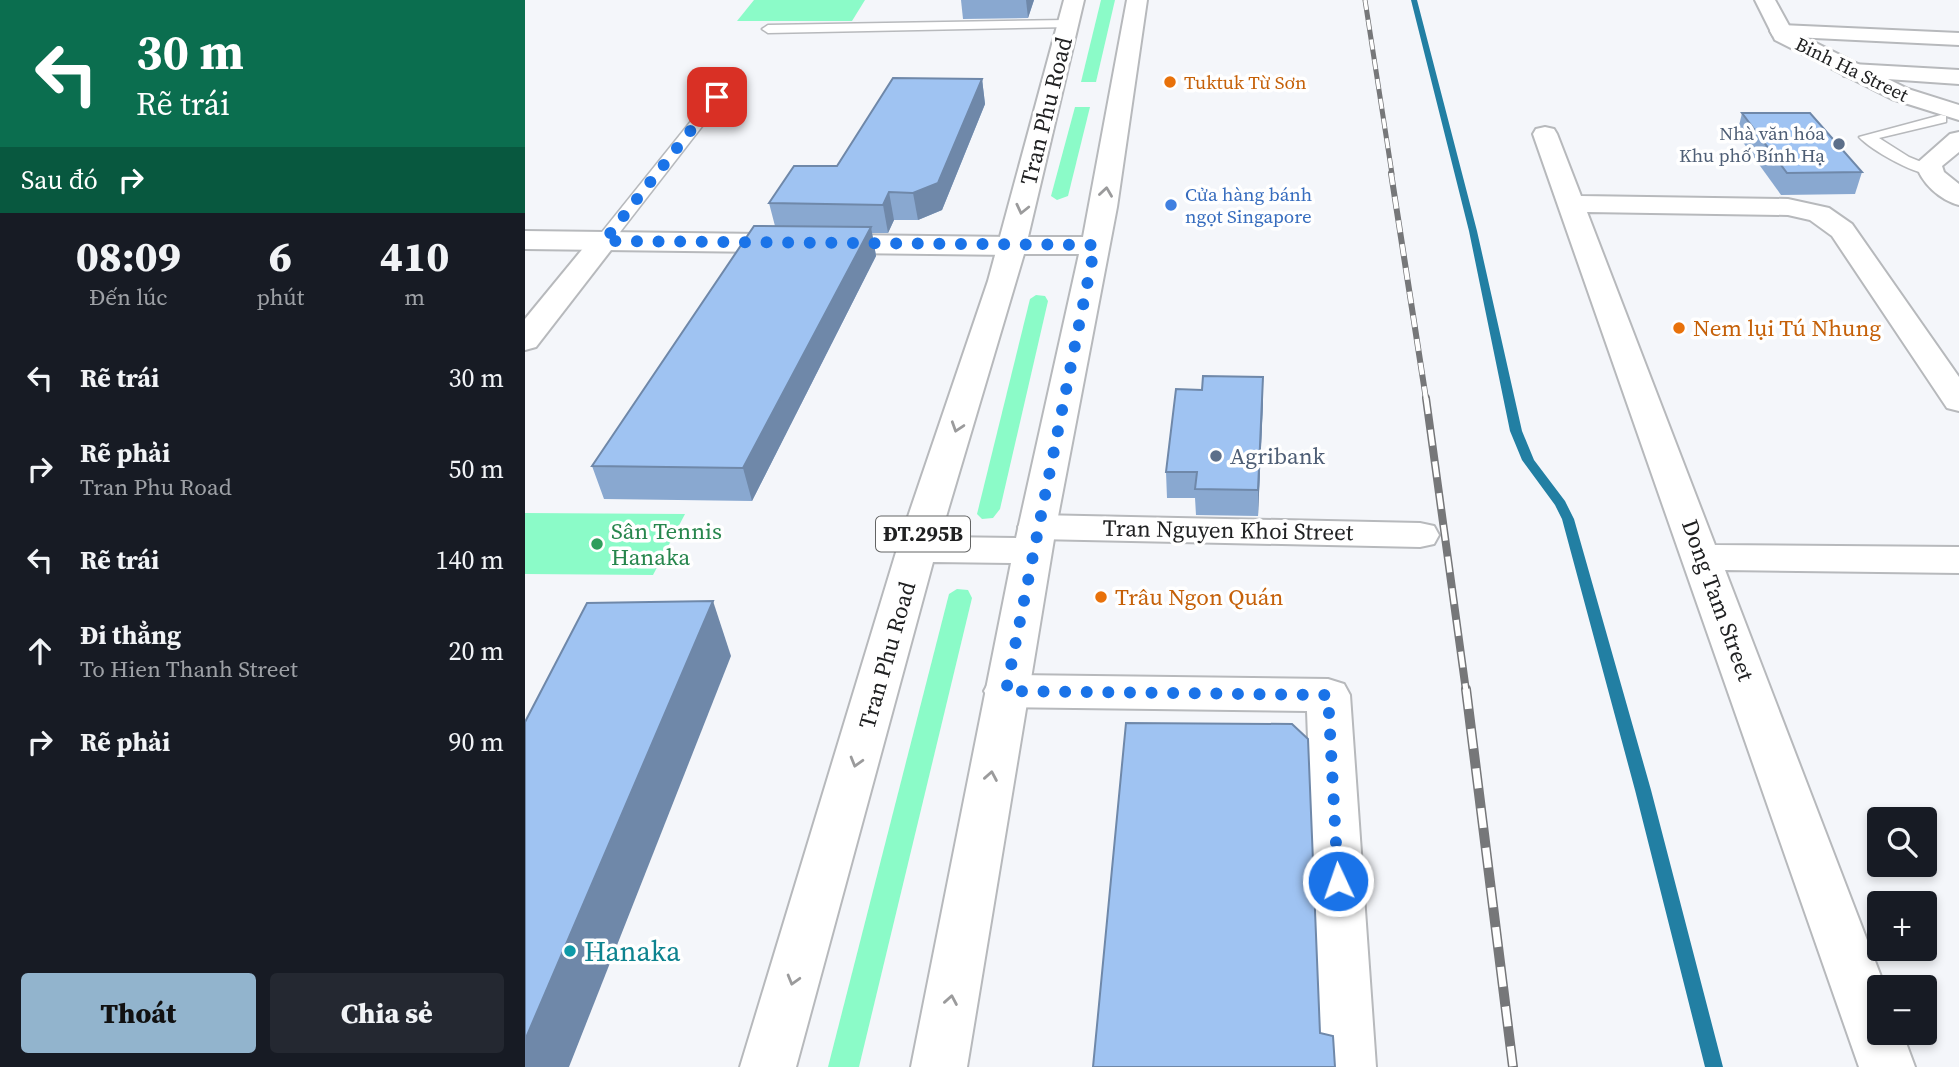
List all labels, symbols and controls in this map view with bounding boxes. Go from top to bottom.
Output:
text: 30 m [136,18,244,85]
icon: left [21,28,112,119]
street label: Binh Ha Street [1791,30,1914,108]
street label: Tran Phu Road [1012,34,1080,188]
pin [687,67,747,127]
place label: Tuktuk Từ Sơn [1184,69,1306,95]
marker: Tuktuk Từ Sơn [1162,74,1178,90]
icon: arrive [698,78,736,116]
text: Rẽ trái [136,82,230,126]
place label: Nhà văn hóa Khu phố Bính Hạ [1679,120,1825,168]
marker: Nhà văn hóa Khu phố Bính Hạ [1831,136,1847,152]
icon: right [112,161,150,199]
text: Sau đó [21,162,98,198]
place label: Cửa hàng bánh ngọt Singapore [1185,181,1312,229]
one-way arrow [1098,186,1113,198]
marker: Cửa hàng bánh ngọt Singapore [1163,197,1179,213]
one-way arrow [1016,203,1030,215]
text: 08:09 [76,227,181,285]
text: 6 [269,227,292,285]
text: 410 [380,227,449,285]
text: Đến lúc [89,281,167,313]
text: phút [256,281,304,313]
text: m [404,281,425,313]
place label: Nem lụi Tú Nhung [1693,312,1881,344]
marker: Nem lụi Tú Nhung [1671,320,1687,336]
icon: left [21,359,59,397]
text: Rẽ trái [80,360,159,396]
text: 30 m [449,360,504,396]
one-way arrow [950,420,965,432]
text: Rẽ phải [80,435,170,471]
place label: Agribank [1230,440,1326,472]
marker: Agribank [1208,448,1224,464]
icon: right [21,450,59,488]
text: 50 m [449,451,504,487]
text: Tran Phu Road [80,471,232,503]
street label: Tran Nguyen Khoi Street [1102,512,1354,548]
place label: Sân Tennis Hanaka [611,515,722,573]
street label: Dong Tam Street [1674,515,1762,686]
road number: ĐT.295B [876,516,970,552]
marker: Sân Tennis Hanaka [589,536,605,552]
icon: left [21,541,59,579]
text: Rẽ trái [80,542,159,578]
text: 140 m [436,542,504,578]
street label: Tran Phu Road [851,578,923,732]
place label: Trâu Ngon Quán [1115,581,1283,613]
marker: Trâu Ngon Quán [1093,589,1109,605]
text: Đi thẳng [80,617,181,653]
icon: ahead [21,632,59,670]
text: 20 m [449,633,504,669]
text: To Hien Thanh Street [80,653,298,685]
icon: right [21,723,59,761]
text: Rẽ phải [80,724,170,760]
text: 90 m [449,724,504,760]
one-way arrow [850,756,865,768]
one-way arrow [983,770,998,782]
map controls [1867,807,1937,1045]
button: search [1867,807,1937,877]
position arrow [1301,844,1375,918]
button: + [1867,891,1937,961]
place label: Hanaka [584,932,681,970]
marker: Hanaka [562,943,578,959]
button: Thoát [21,973,256,1053]
button: Chia sẻ [270,973,504,1053]
one-way arrow [787,974,802,986]
button: − [1867,975,1937,1045]
one-way arrow [943,994,958,1006]

